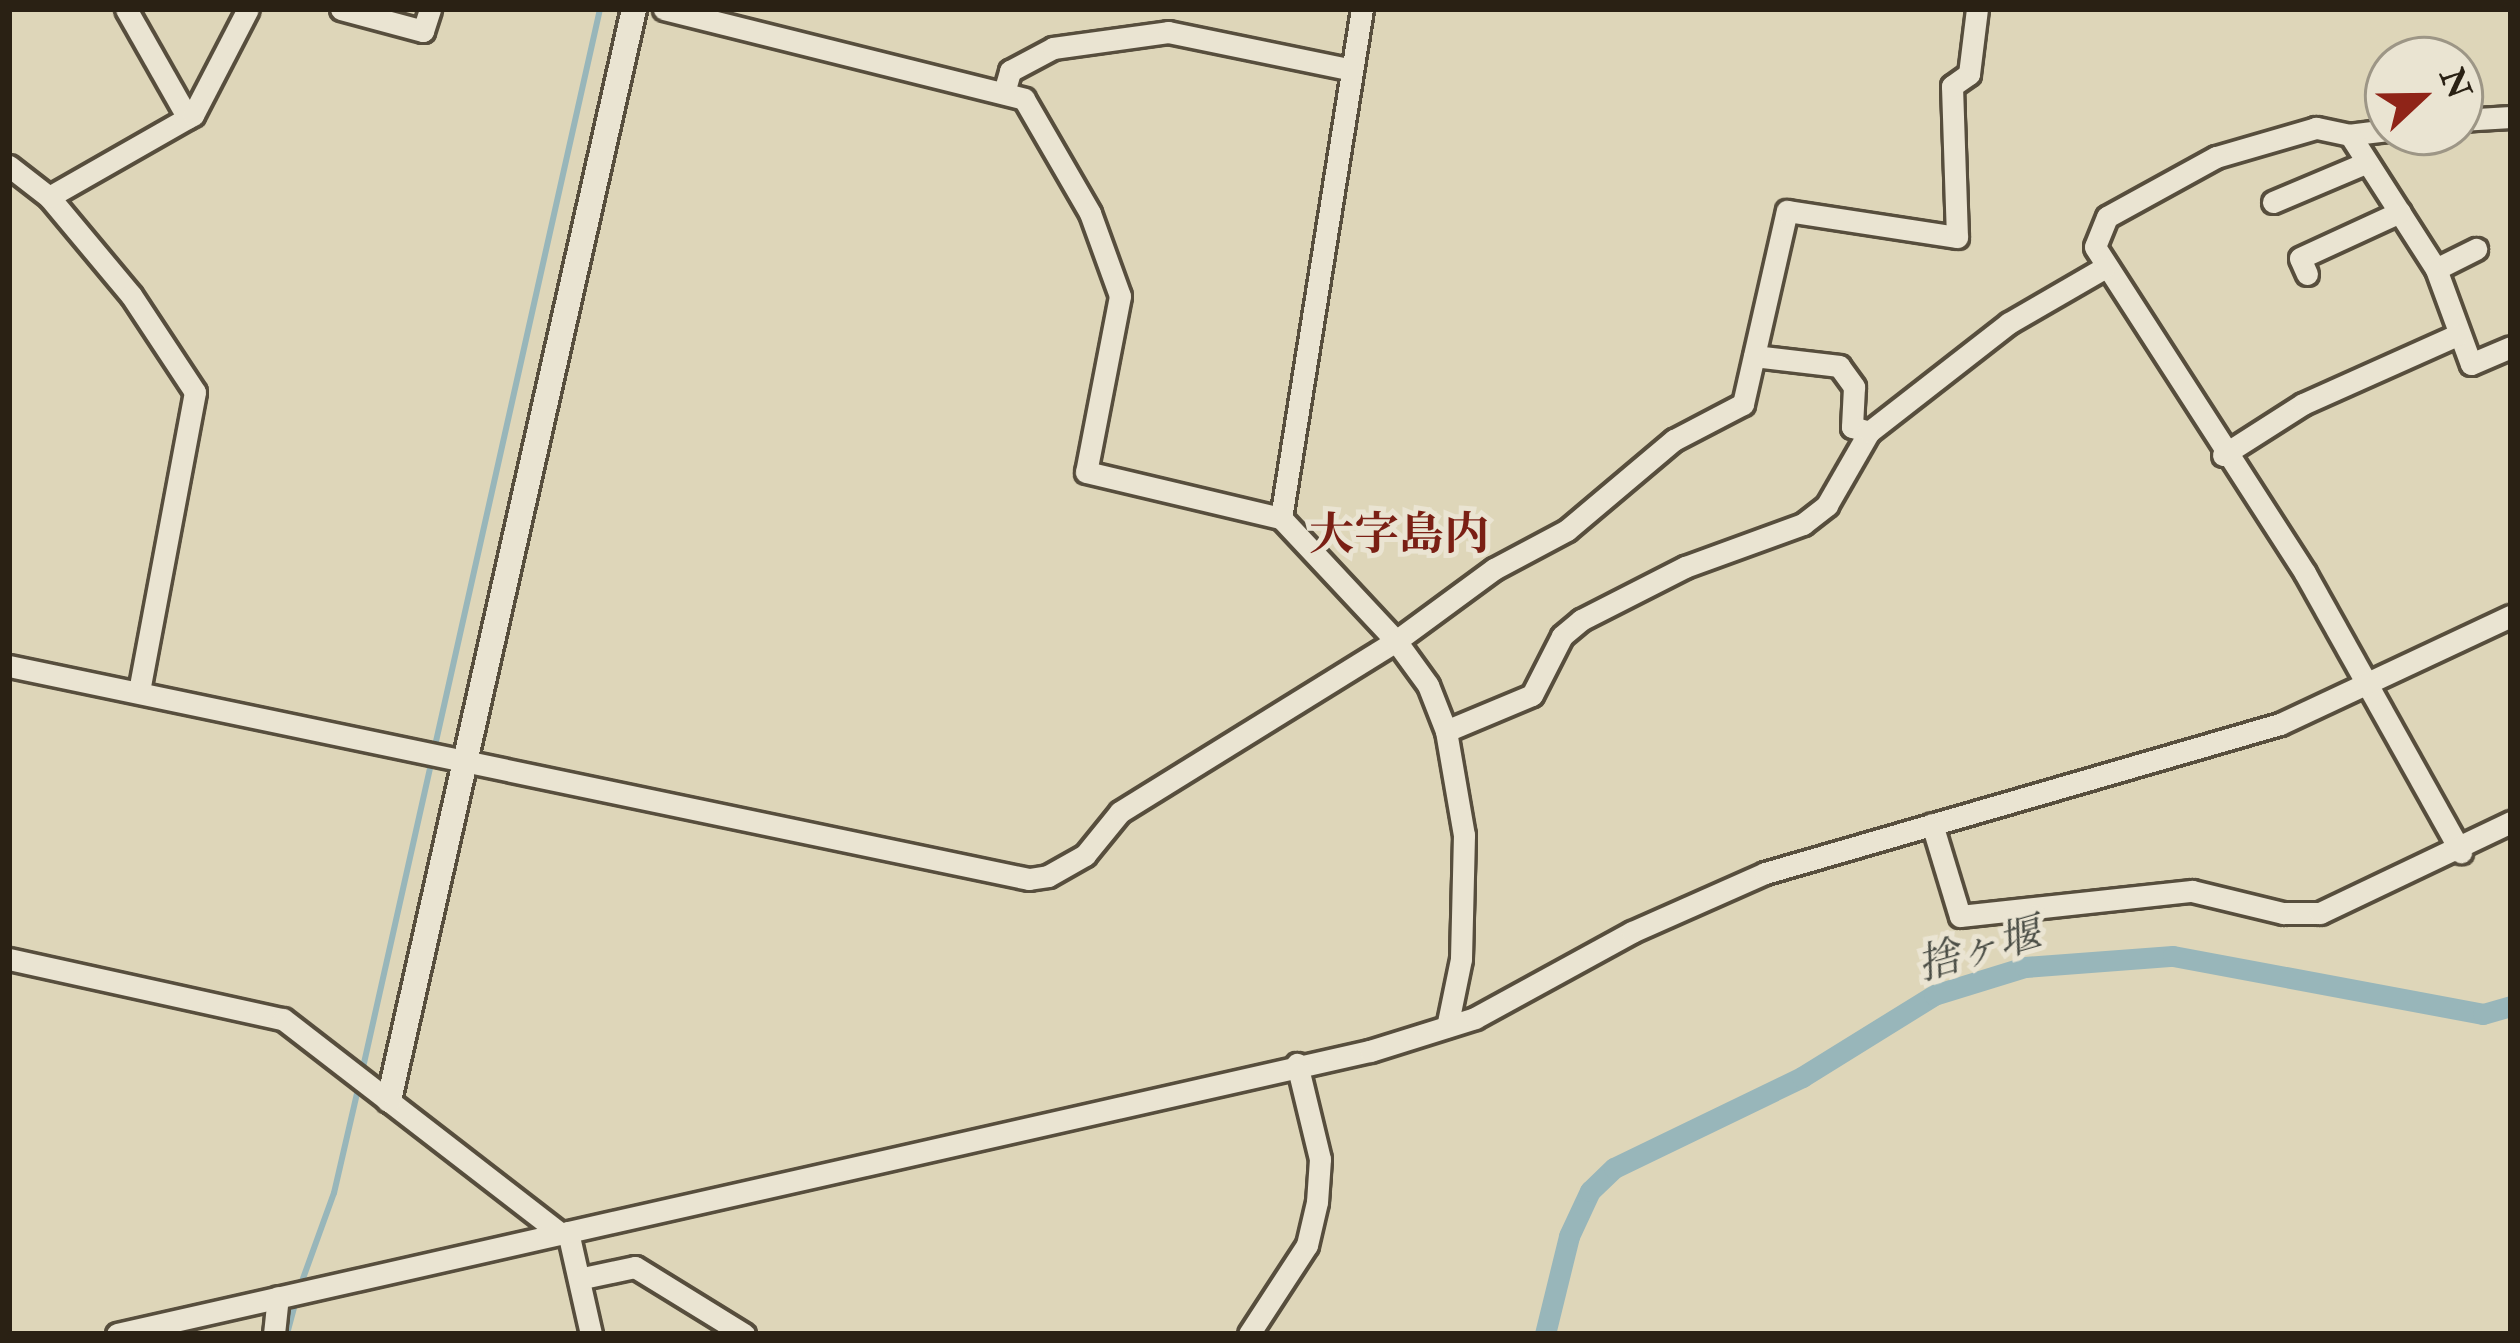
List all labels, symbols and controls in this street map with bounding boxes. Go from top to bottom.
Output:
north arrow [2364,36,2484,156]
text: N [2431,62,2480,105]
district label: 大字島内 [1309,509,1489,563]
water label: 捨ヶ堰 [1911,908,2047,992]

